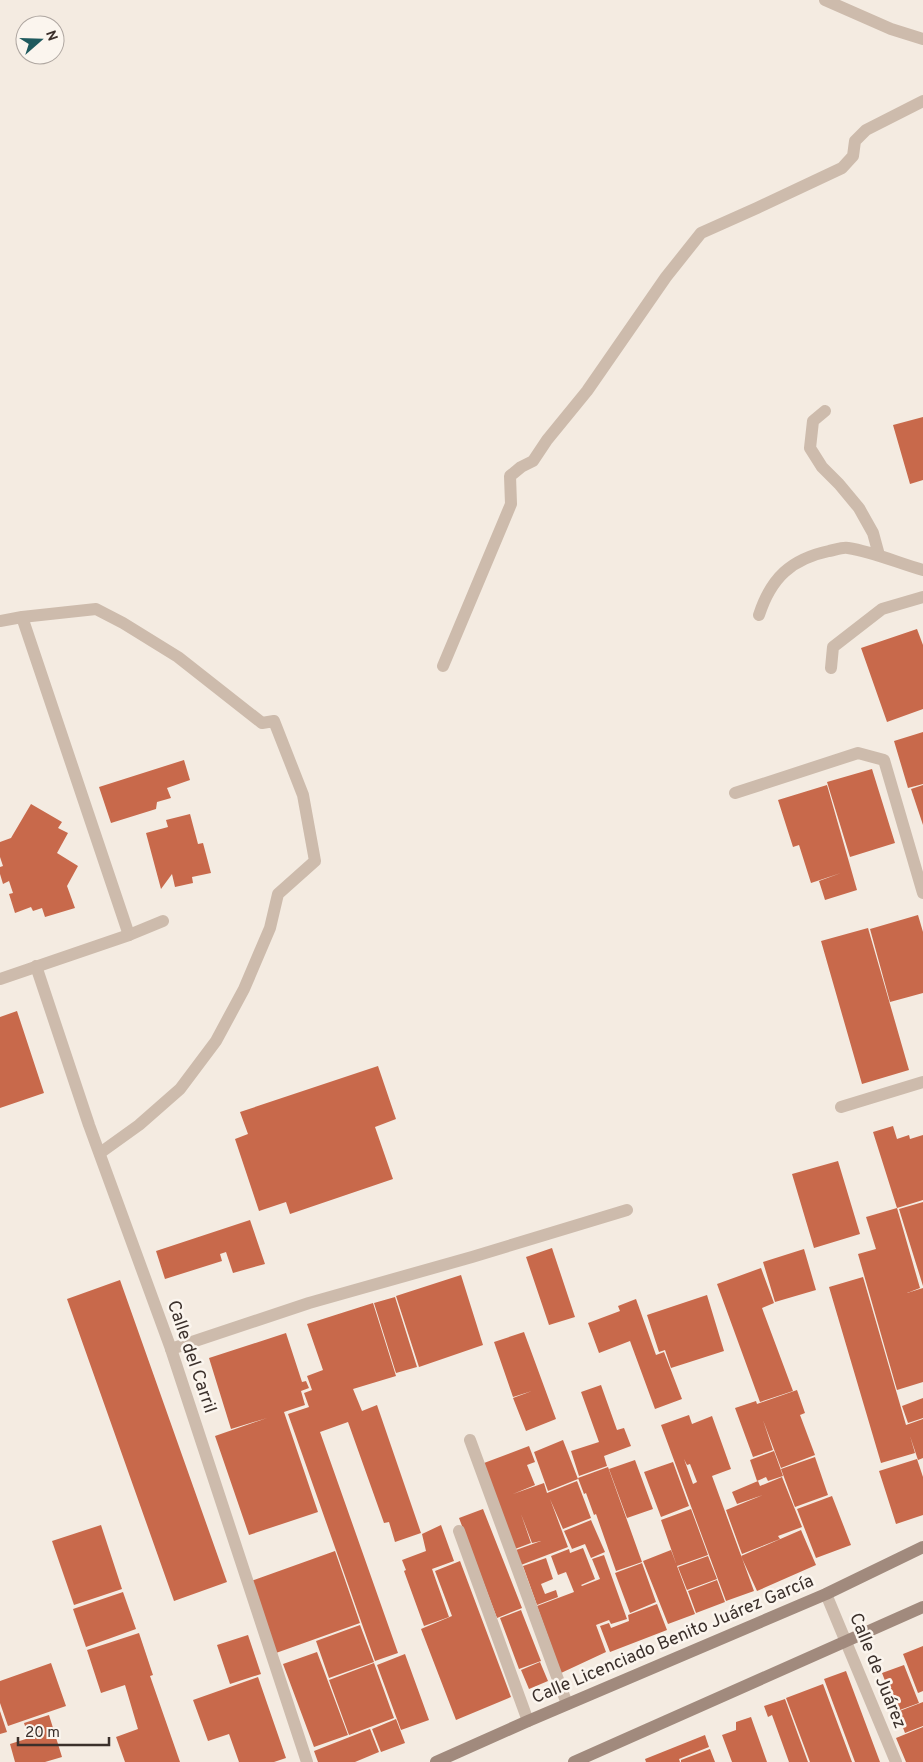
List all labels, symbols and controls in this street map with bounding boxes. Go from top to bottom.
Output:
north arrow [15,15,65,65]
text: N [41,28,61,44]
street label: Calle del Carril [161,1298,221,1416]
street label: Calle Licenciado Benito Juárez García [529,1570,817,1710]
street label: Calle de Juárez [843,1610,911,1732]
scale bar [18,1714,109,1746]
text: 20 m [25,1724,60,1743]

